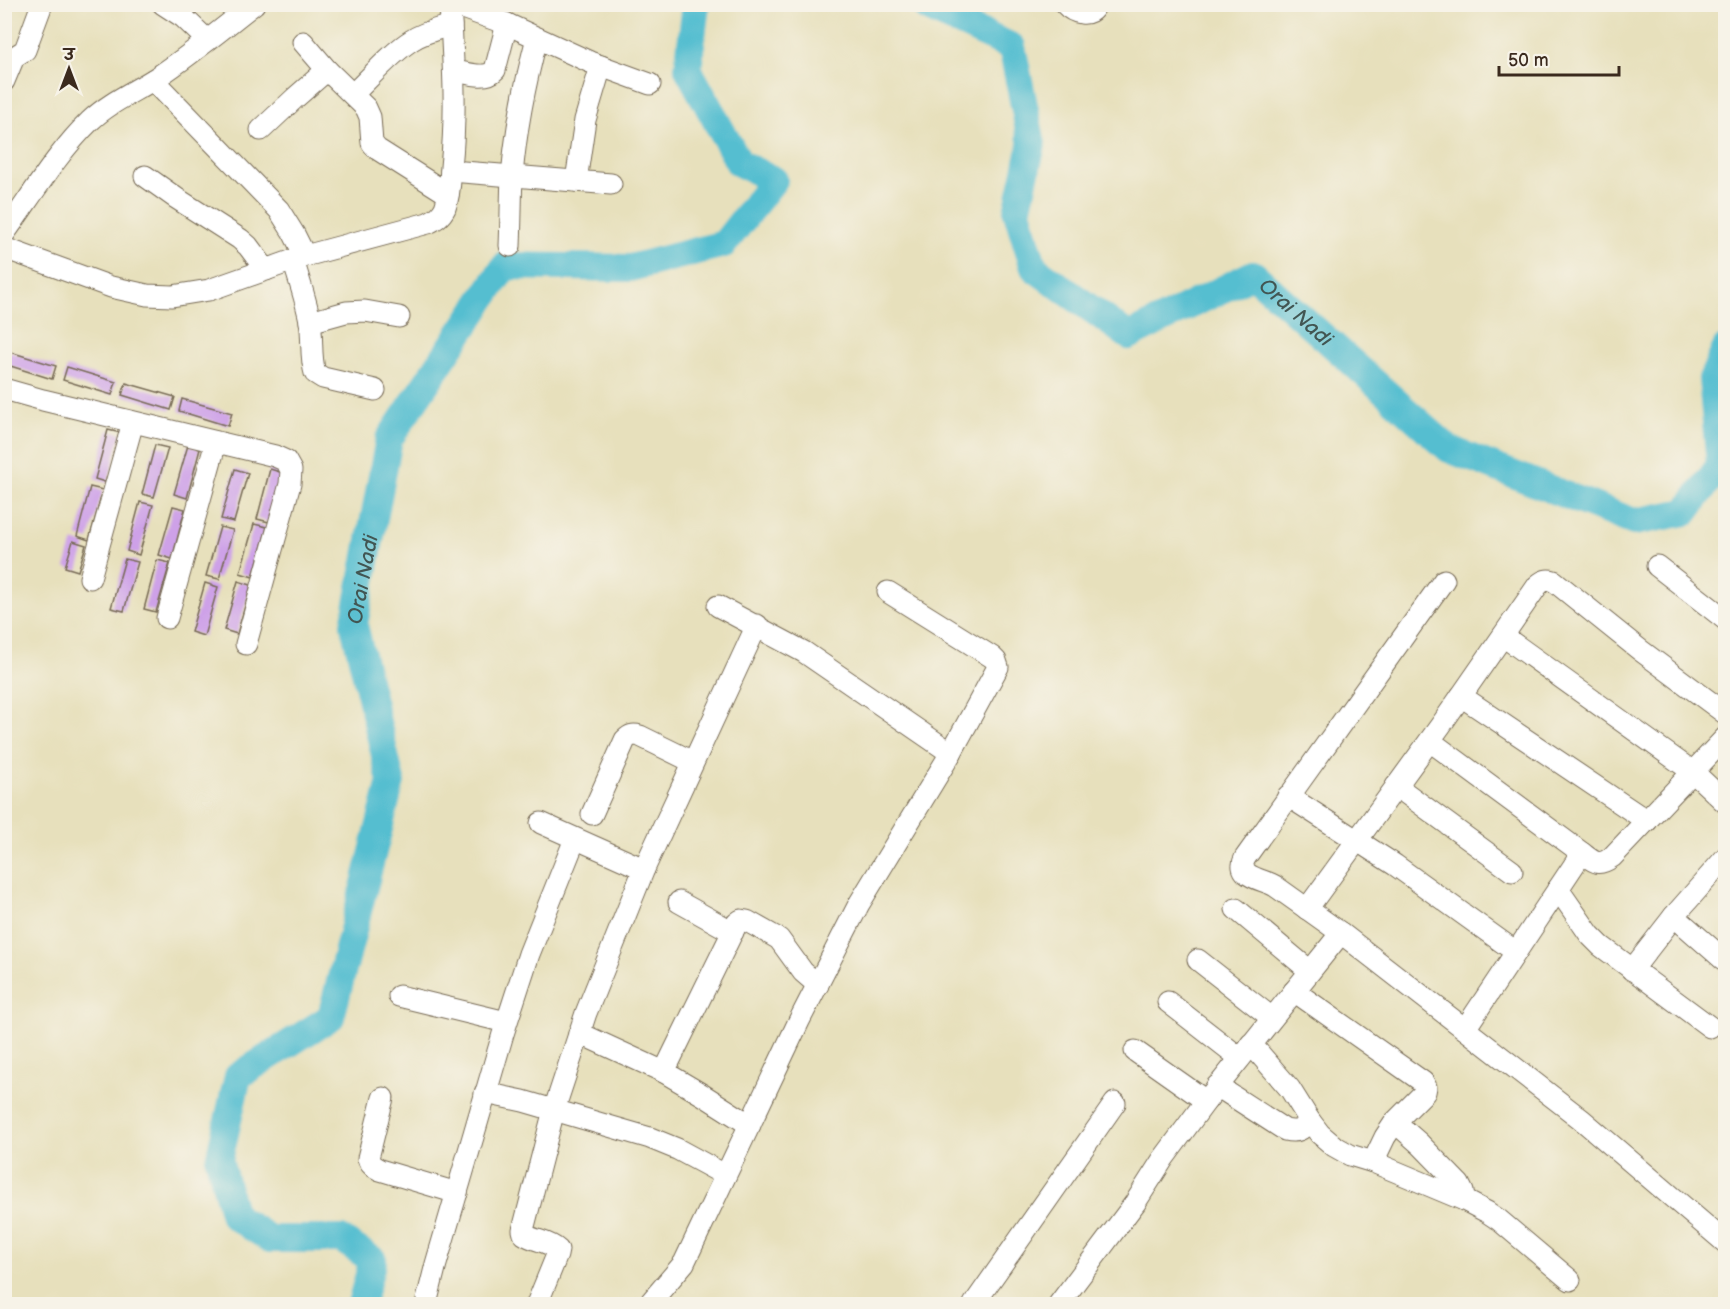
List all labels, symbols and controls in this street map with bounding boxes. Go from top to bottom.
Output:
north arrow [39,39,99,99]
scale bar [1499,39,1619,77]
text: उ [62,46,76,65]
text: 50 m [1508,50,1549,71]
water label: Orai Nadi [1253,273,1338,353]
water label: Orai Nadi [342,532,384,626]

